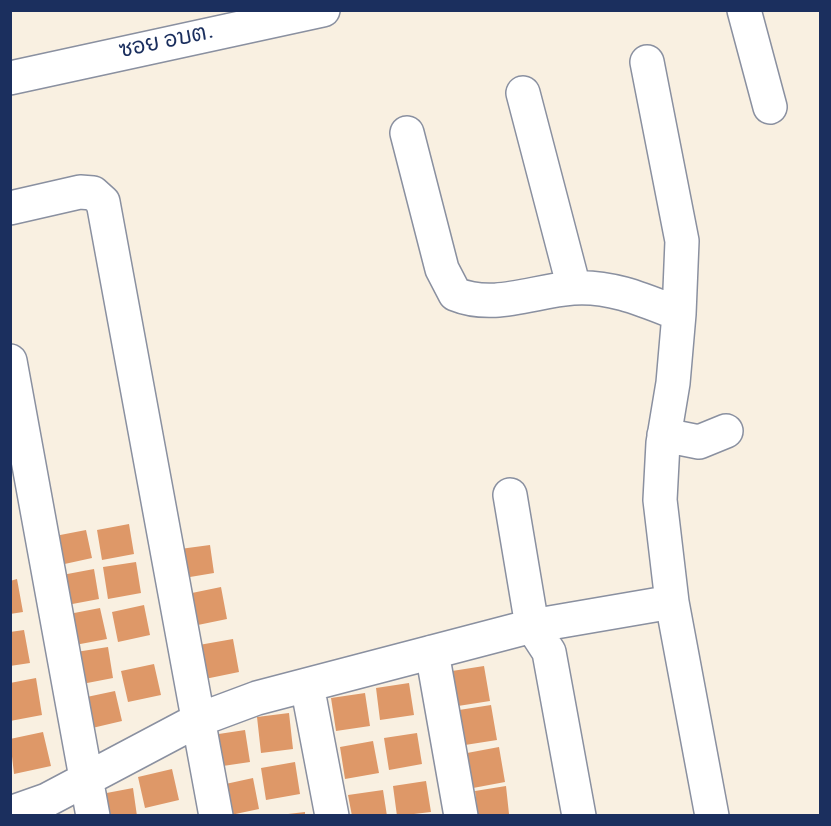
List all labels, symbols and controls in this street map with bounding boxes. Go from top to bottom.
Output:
street label: ซอย อบต. [117,21,217,67]

